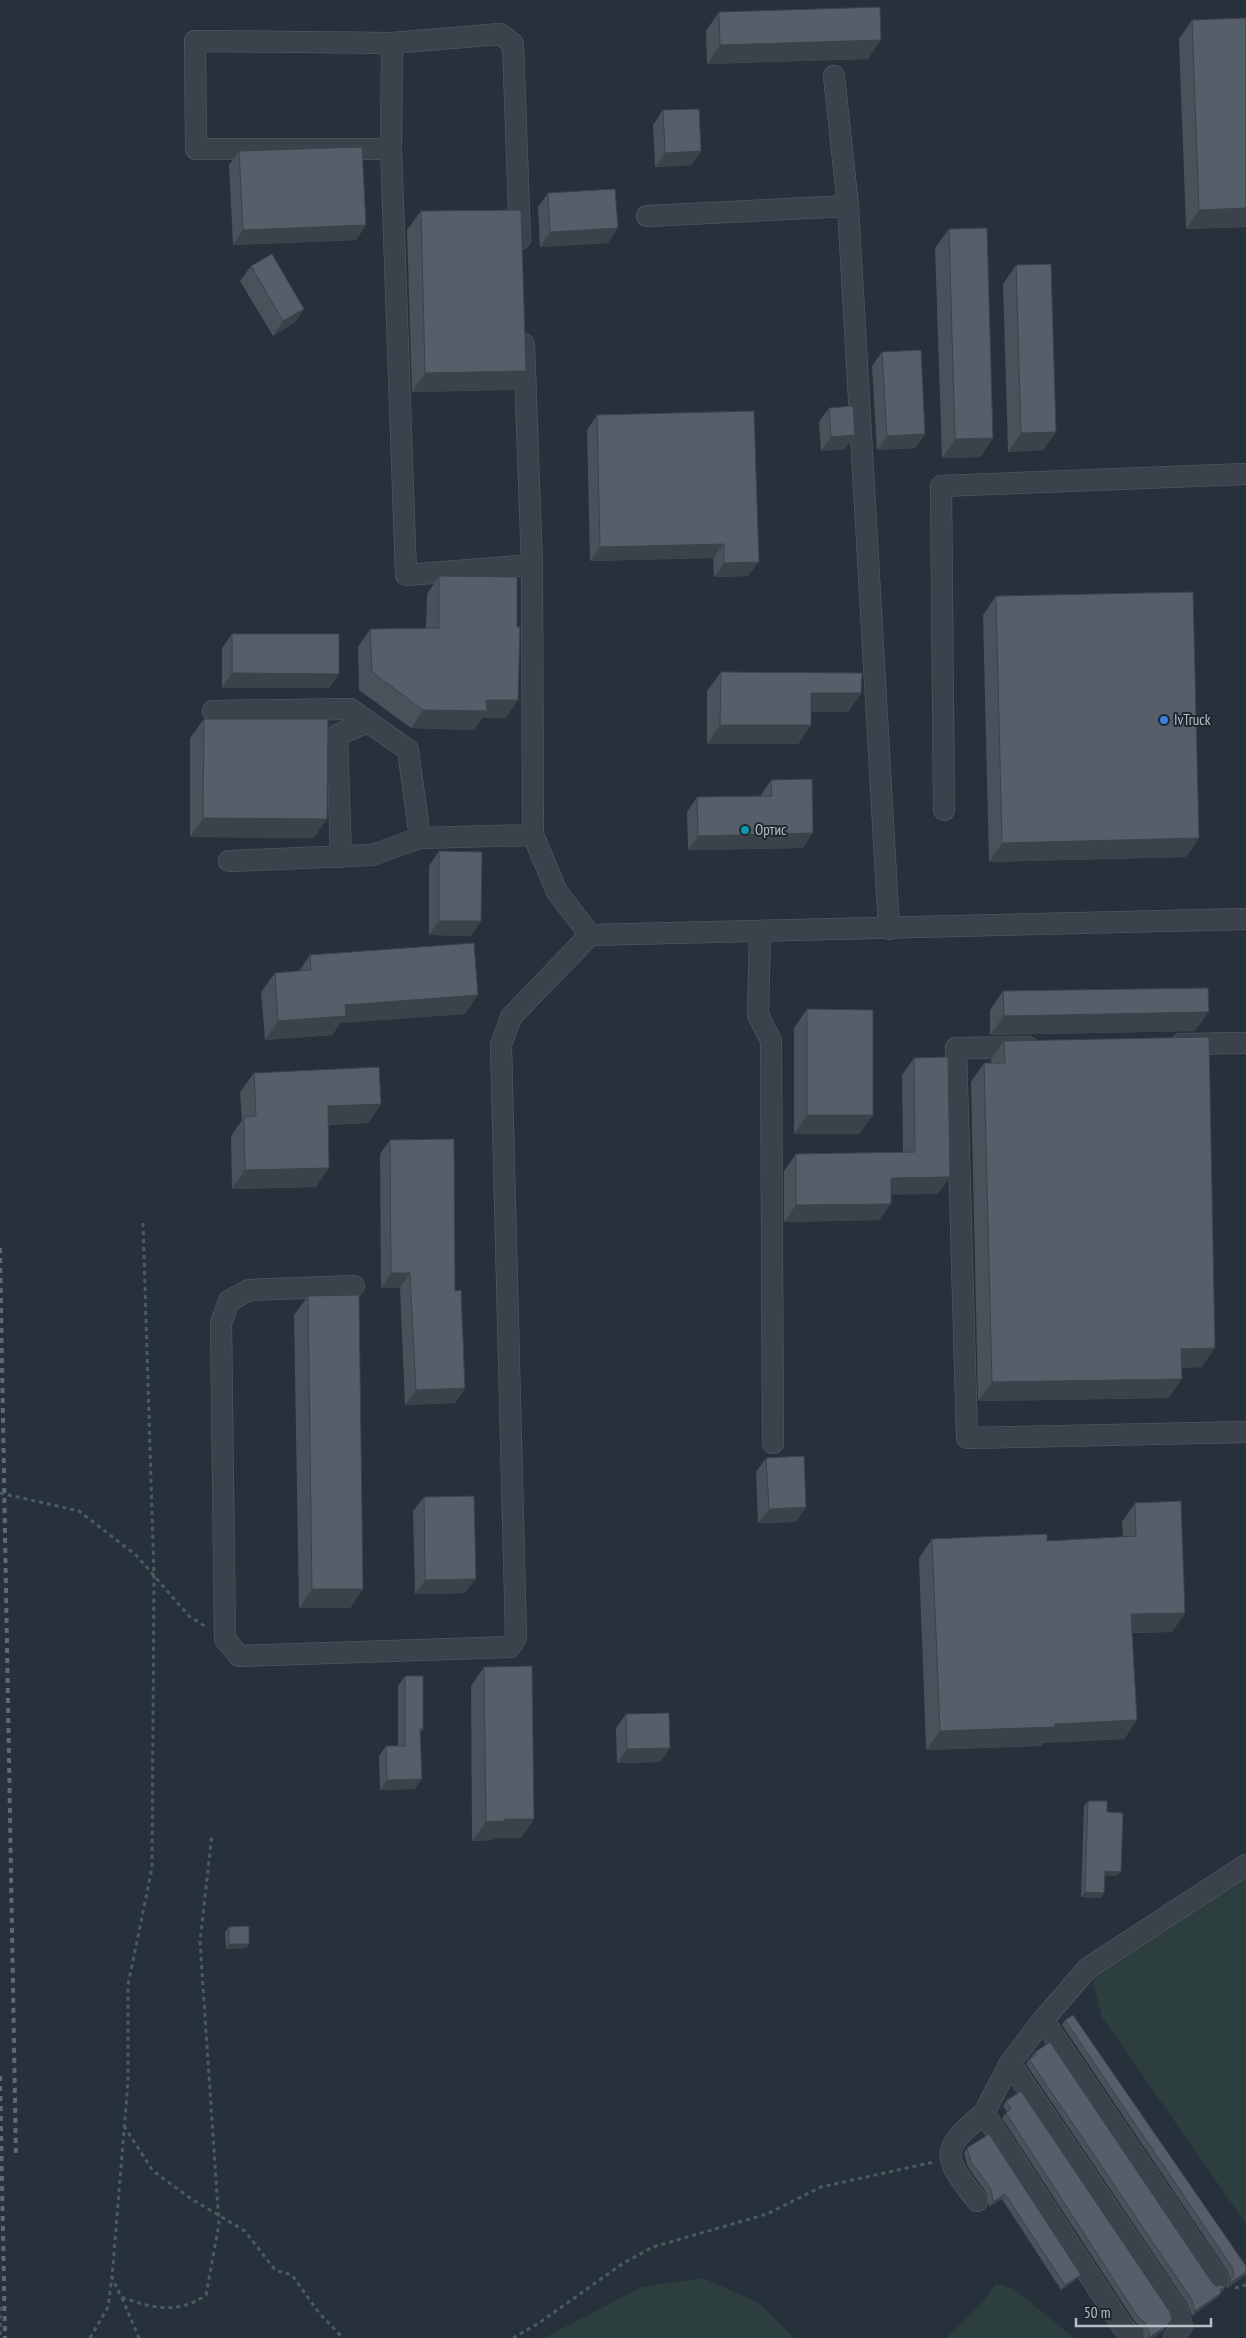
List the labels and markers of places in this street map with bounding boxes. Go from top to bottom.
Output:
place label: IvTruck [1174,710,1211,729]
marker: IvTruck [1158,714,1170,726]
place label: Ортис [755,820,787,839]
marker: Ортис [739,824,751,836]

